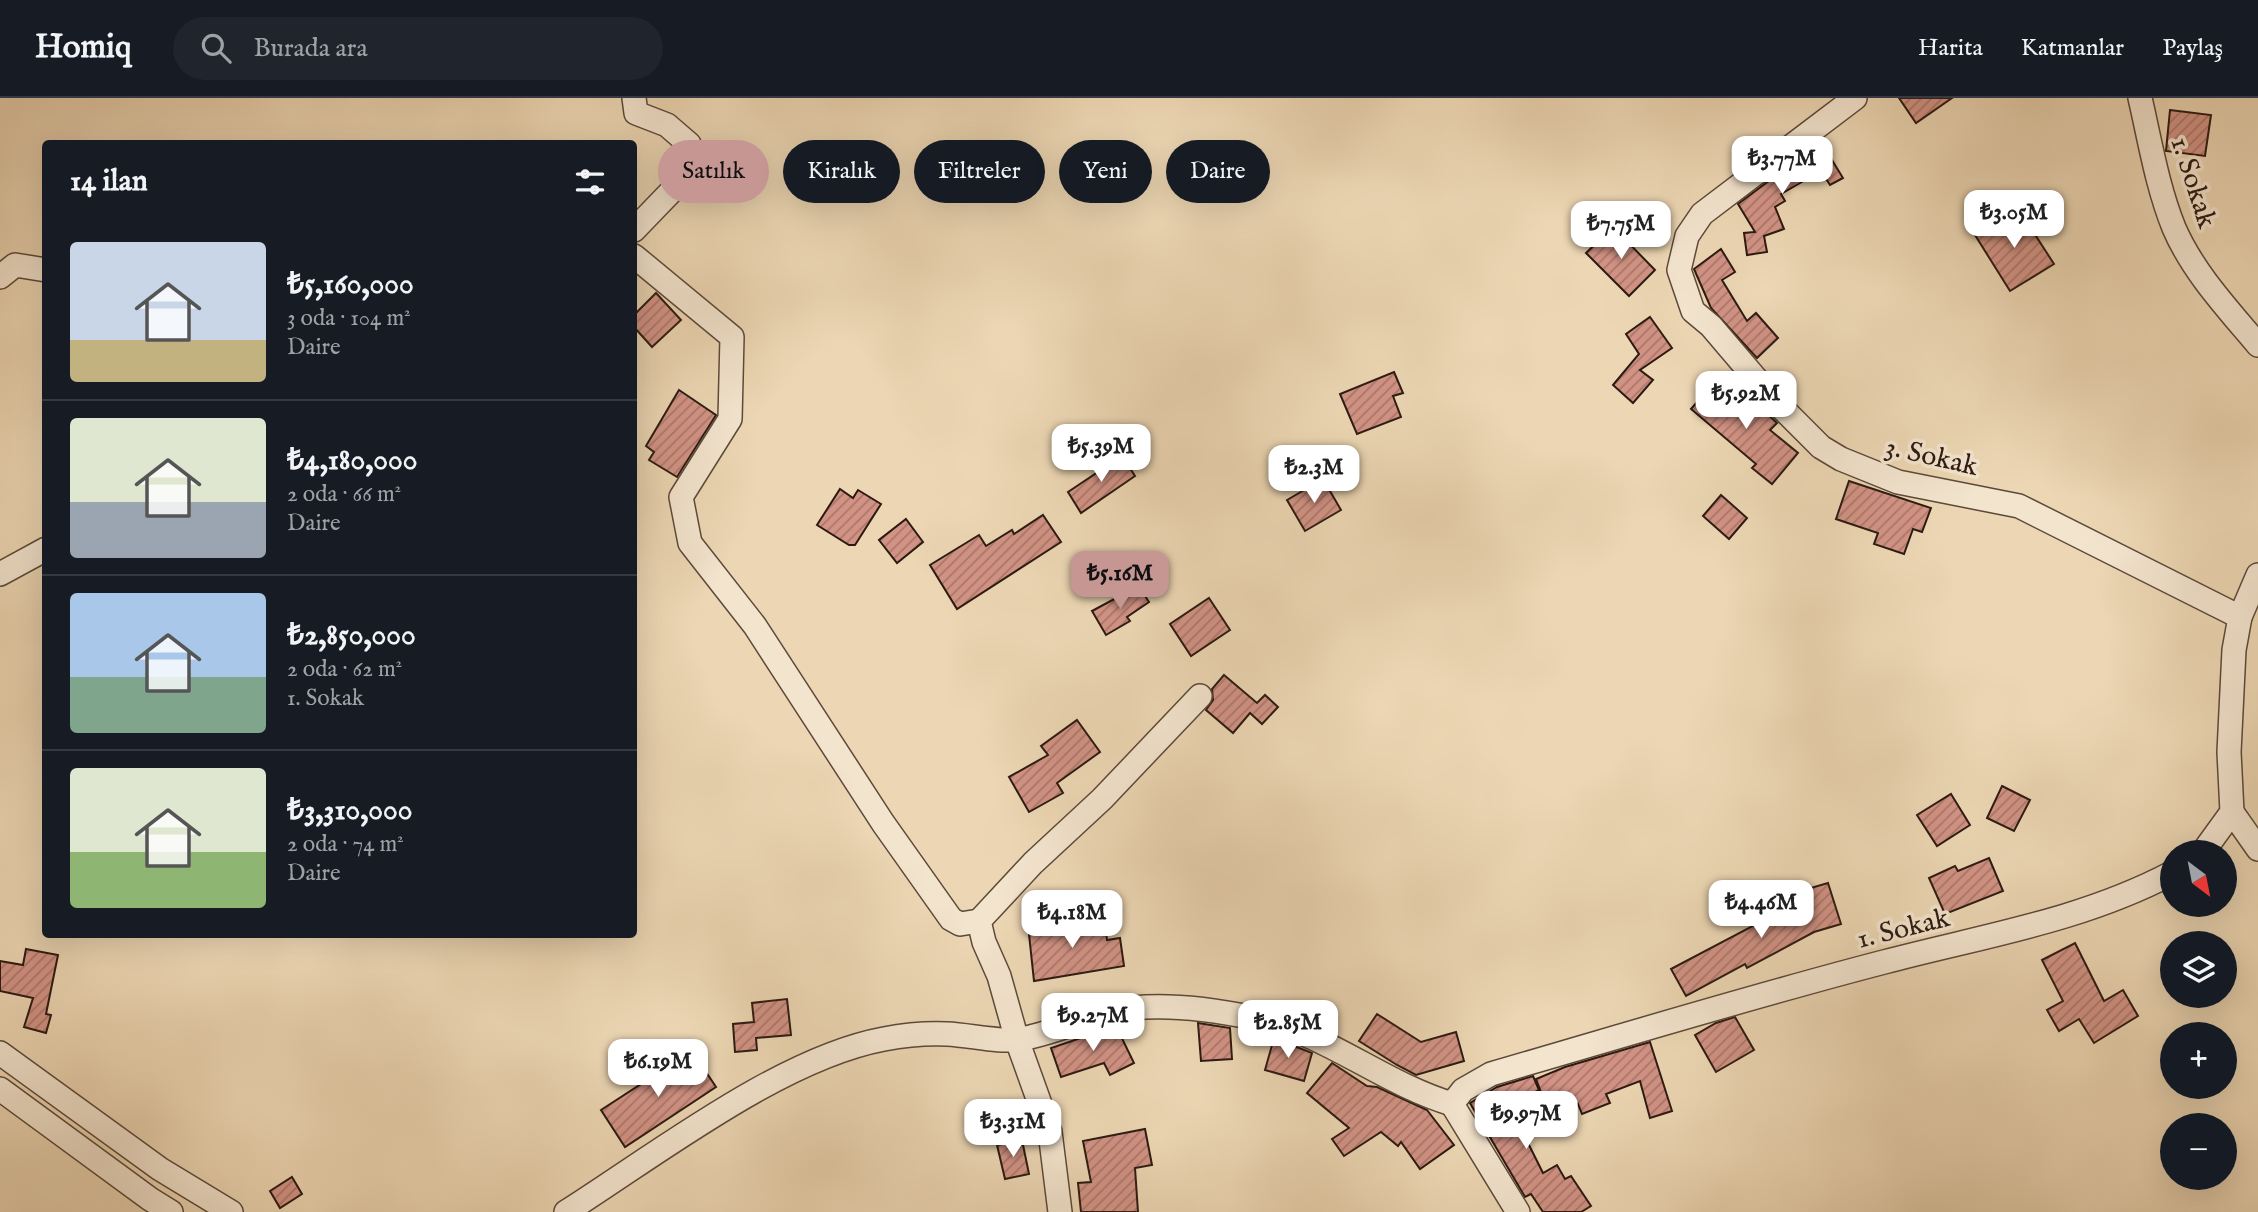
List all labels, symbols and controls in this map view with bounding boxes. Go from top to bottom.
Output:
search box [173,17,663,80]
text: Homiq [35,27,131,69]
icon: search [197,29,235,67]
text: Burada ara [253,32,368,65]
text: Harita [1918,33,1983,64]
text: Katmanlar [2021,33,2124,64]
text: Paylaş [2162,33,2223,64]
street label: 1. Sokak [2161,133,2224,234]
pin: ₺3.77M [1725,136,1839,196]
chip: Satılık [658,140,769,203]
chip: Kiralık [783,140,900,203]
chip: Filtreler [914,140,1045,203]
chip: Yeni [1059,140,1152,203]
chip: Daire [1166,140,1270,203]
text: ₺3.77M [1748,144,1816,173]
text: 14 ilan [70,163,148,201]
icon: filters [571,163,609,201]
pin: ₺3.05M [1957,190,2071,250]
text: ₺3.05M [1980,198,2048,227]
pin: ₺7.75M [1564,202,1678,261]
text: ₺7.75M [1587,209,1655,238]
text: ₺5,160,000 [287,266,414,304]
icon: home [126,270,210,354]
text: 3 oda · 104 m² [287,304,411,333]
text: Daire [287,333,341,362]
pin: ₺5.92M [1689,372,1803,431]
text: ₺5.92M [1712,379,1780,408]
pin: ₺5.39M [1044,424,1158,484]
street label: 3. Sokak [1882,430,1982,485]
text: ₺5.39M [1068,432,1134,461]
text: ₺4,180,000 [287,442,418,480]
icon: home [126,446,210,530]
pin: ₺2.3M [1265,446,1363,505]
text: ₺2.3M [1284,453,1344,482]
text: 2 oda · 66 m² [287,480,401,509]
text: Daire [287,509,341,538]
pin: ₺5.16M [1063,552,1177,611]
text: ₺5.16M [1087,559,1153,588]
text: ₺2,850,000 [287,617,416,655]
icon: home [126,621,210,705]
text: 2 oda · 62 m² [287,655,402,684]
text: 1. Sokak [287,684,364,713]
text: ₺3,310,000 [287,792,413,830]
icon: home [126,796,210,880]
text: 2 oda · 74 m² [287,830,404,859]
north arrow [2160,840,2236,917]
map controls [2160,840,2237,1190]
text: Daire [287,859,341,888]
pin: ₺4.46M [1704,880,1818,940]
text: ₺4.46M [1725,888,1797,917]
pin: ₺4.18M [1015,890,1129,950]
text: ₺4.18M [1037,898,1107,927]
street label: 1. Sokak [1854,901,1954,958]
button: layers [2160,931,2237,1008]
pin: ₺9.27M [1036,993,1150,1053]
pin: ₺2.85M [1231,1000,1345,1060]
text: ₺9.27M [1057,1001,1129,1030]
text: ₺2.85M [1254,1008,1322,1037]
button: + [2160,1022,2237,1099]
pin: ₺6.19M [601,1040,715,1099]
text: ₺6.19M [624,1047,692,1076]
pin: ₺9.97M [1469,1091,1583,1151]
text: ₺9.97M [1491,1099,1561,1128]
pin: ₺3.31M [956,1100,1070,1159]
text: ₺3.31M [980,1107,1046,1136]
button: − [2160,1113,2237,1190]

